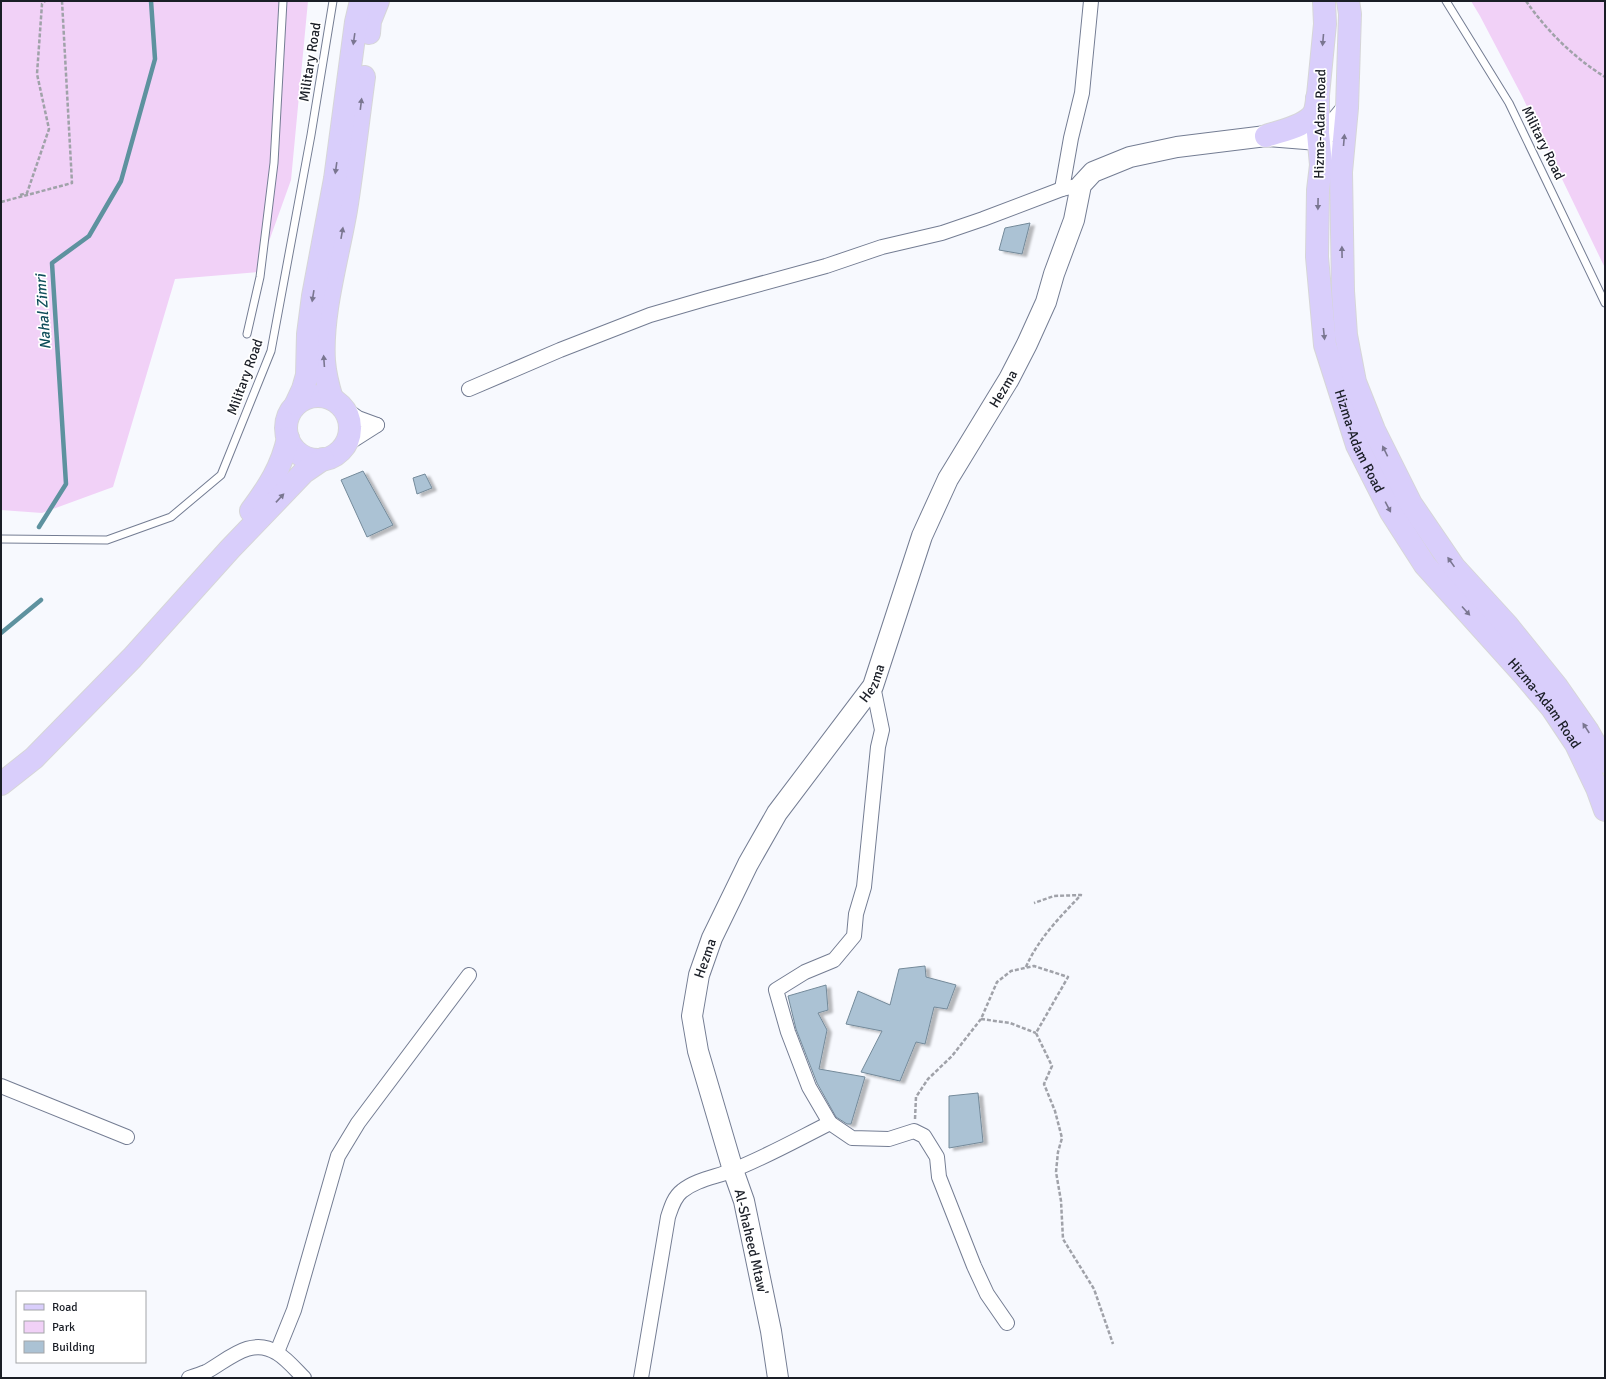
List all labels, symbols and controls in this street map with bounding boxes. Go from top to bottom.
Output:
street label: Military Road [295,21,325,103]
one-way arrow [351,33,357,45]
one-way arrow [1320,34,1327,46]
street label: Hizma-Adam Road [1311,69,1329,179]
one-way arrow [357,98,364,110]
street label: Military Road [1518,103,1568,183]
one-way arrow [1341,134,1347,146]
one-way arrow [333,162,339,174]
one-way arrow [1314,198,1321,210]
one-way arrow [339,227,345,239]
one-way arrow [1339,246,1346,258]
water label: Nahal Zimri [31,272,55,350]
one-way arrow [310,290,316,302]
one-way arrow [1321,328,1328,340]
street label: Military Road [223,337,267,417]
one-way arrow [321,355,328,367]
street label: Hezma [985,367,1021,411]
street label: Hizma-Adam Road [1331,387,1388,495]
one-way arrow [1381,445,1388,457]
one-way arrow [275,493,285,503]
one-way arrow [1385,501,1392,513]
one-way arrow [1447,557,1455,568]
one-way arrow [1461,606,1470,617]
street label: Hizma-Adam Road [1504,654,1585,751]
street label: Hezma [855,662,888,706]
one-way arrow [1582,723,1590,734]
street label: Hezma [690,936,720,980]
street label: Al-Shaheed Mtaw' [731,1187,771,1297]
legend [16,1291,146,1363]
text: Road [52,1300,78,1315]
text: Park [52,1320,75,1335]
text: Building [52,1340,95,1355]

